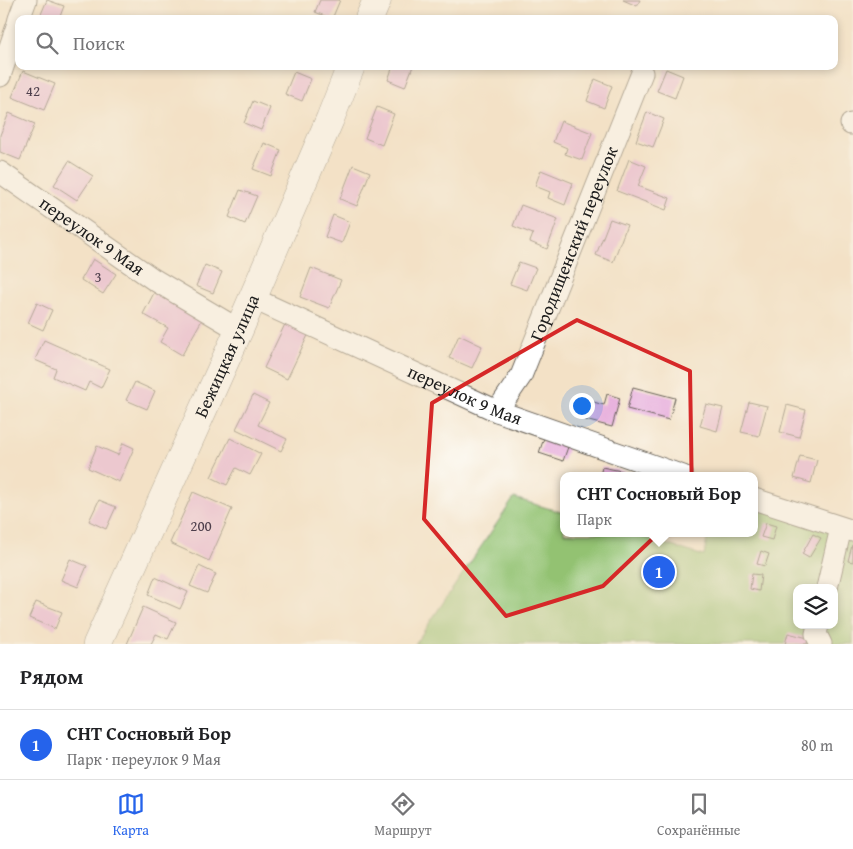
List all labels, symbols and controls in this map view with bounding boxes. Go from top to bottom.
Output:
search box [15,15,838,70]
icon: search [33,29,61,57]
text: Поиск [73,29,125,57]
house number: 42 [26,80,40,101]
street label: Городищенский переулок [522,142,625,345]
street label: переулок 9 Мая [34,189,150,282]
house number: 3 [94,266,102,287]
street label: Бежицкая улица [187,289,266,422]
street label: переулок 9 Мая [403,358,526,432]
your location [569,393,595,419]
popup [560,472,758,537]
text: СНТ Сосновый Бор [577,479,741,507]
text: Парк [577,507,612,531]
house number: 200 [190,515,212,536]
pin: 1 [643,553,675,591]
map controls [793,584,838,629]
button: layers [793,584,838,629]
text: Рядом [20,661,83,692]
text: СНТ Сосновый Бор [67,719,231,747]
text: 1 [32,733,40,757]
text: 80 m [801,733,833,757]
text: Парк · переулок 9 Мая [67,747,221,771]
tab: Карта [113,790,149,840]
tab: Маршрут [374,790,432,840]
tab: Сохранённые [657,790,740,840]

